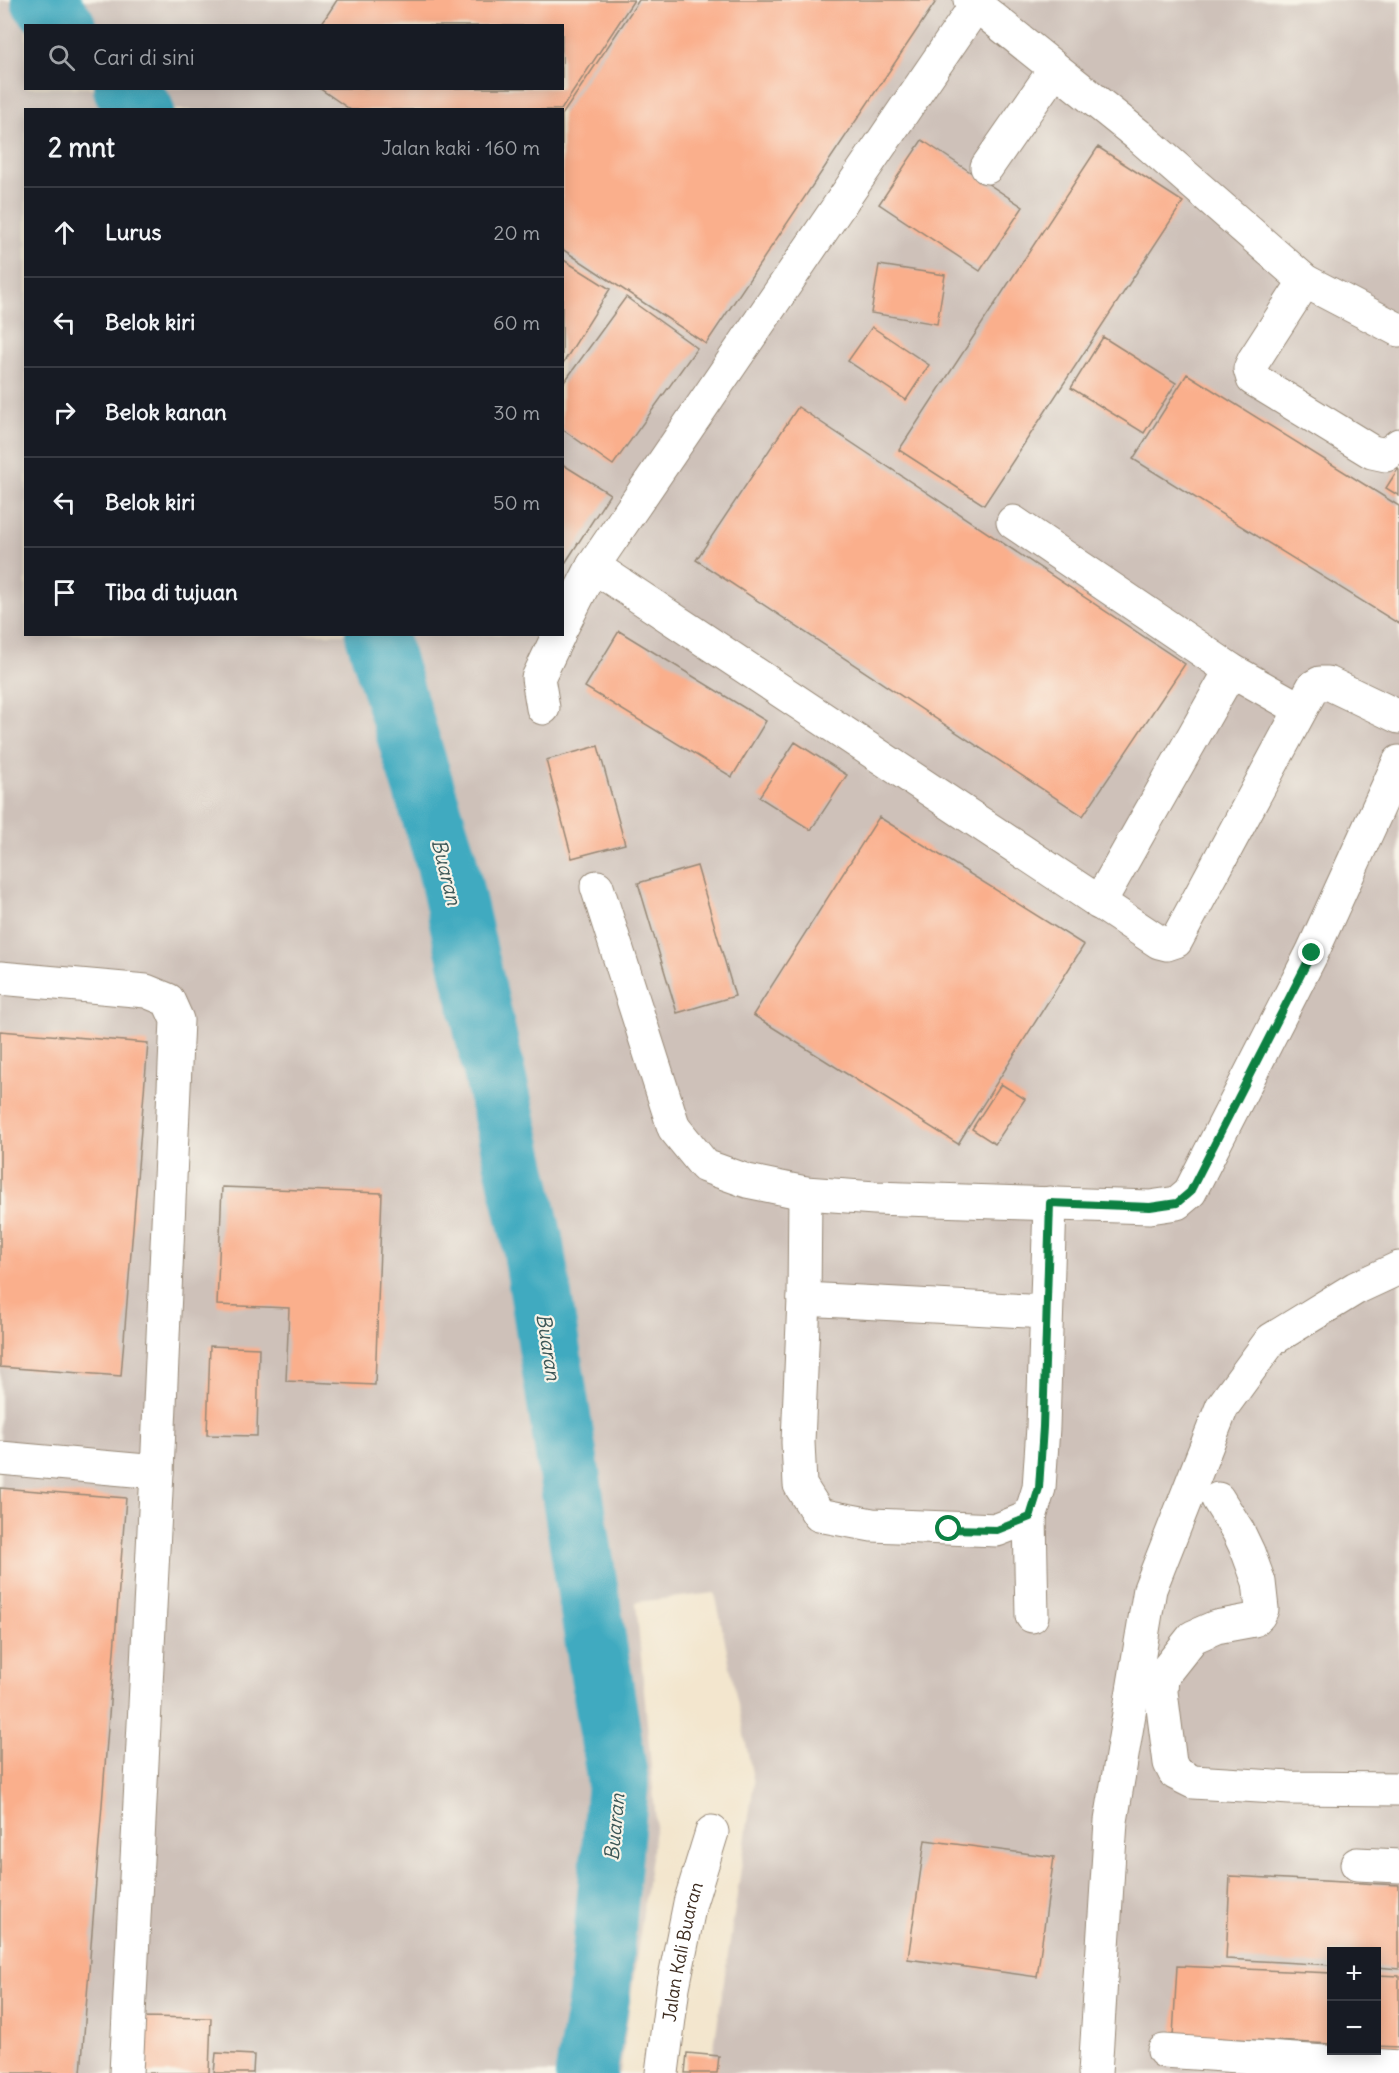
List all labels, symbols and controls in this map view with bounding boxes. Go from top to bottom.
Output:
search box [24,24,564,90]
icon: search [45,41,78,74]
text: Cari di sini [93,43,195,71]
text: 2 mnt [48,131,115,164]
text: Jalan kaki · 160 m [381,135,540,160]
icon: ahead [48,216,81,249]
text: Lurus [105,218,161,246]
text: 20 m [494,220,540,245]
icon: left [48,306,81,339]
text: Belok kiri [105,308,195,336]
text: 60 m [493,310,540,335]
icon: right [48,396,81,429]
text: Belok kanan [105,398,227,426]
text: 30 m [493,400,540,425]
icon: left [48,486,81,519]
text: Belok kiri [105,488,195,516]
text: 50 m [493,490,540,515]
icon: arrive [48,576,81,609]
text: Tiba di tujuan [105,578,238,606]
water label: Buaran [427,836,467,908]
route end [1298,939,1324,965]
water label: Buaran [531,1312,567,1382]
route start [935,1515,961,1541]
water label: Buaran [599,1792,629,1861]
street label: Jalan Kali Buaran [657,1879,707,2023]
map controls [1327,1947,1381,2055]
button: + [1327,1947,1381,2001]
button: − [1327,2001,1381,2055]

